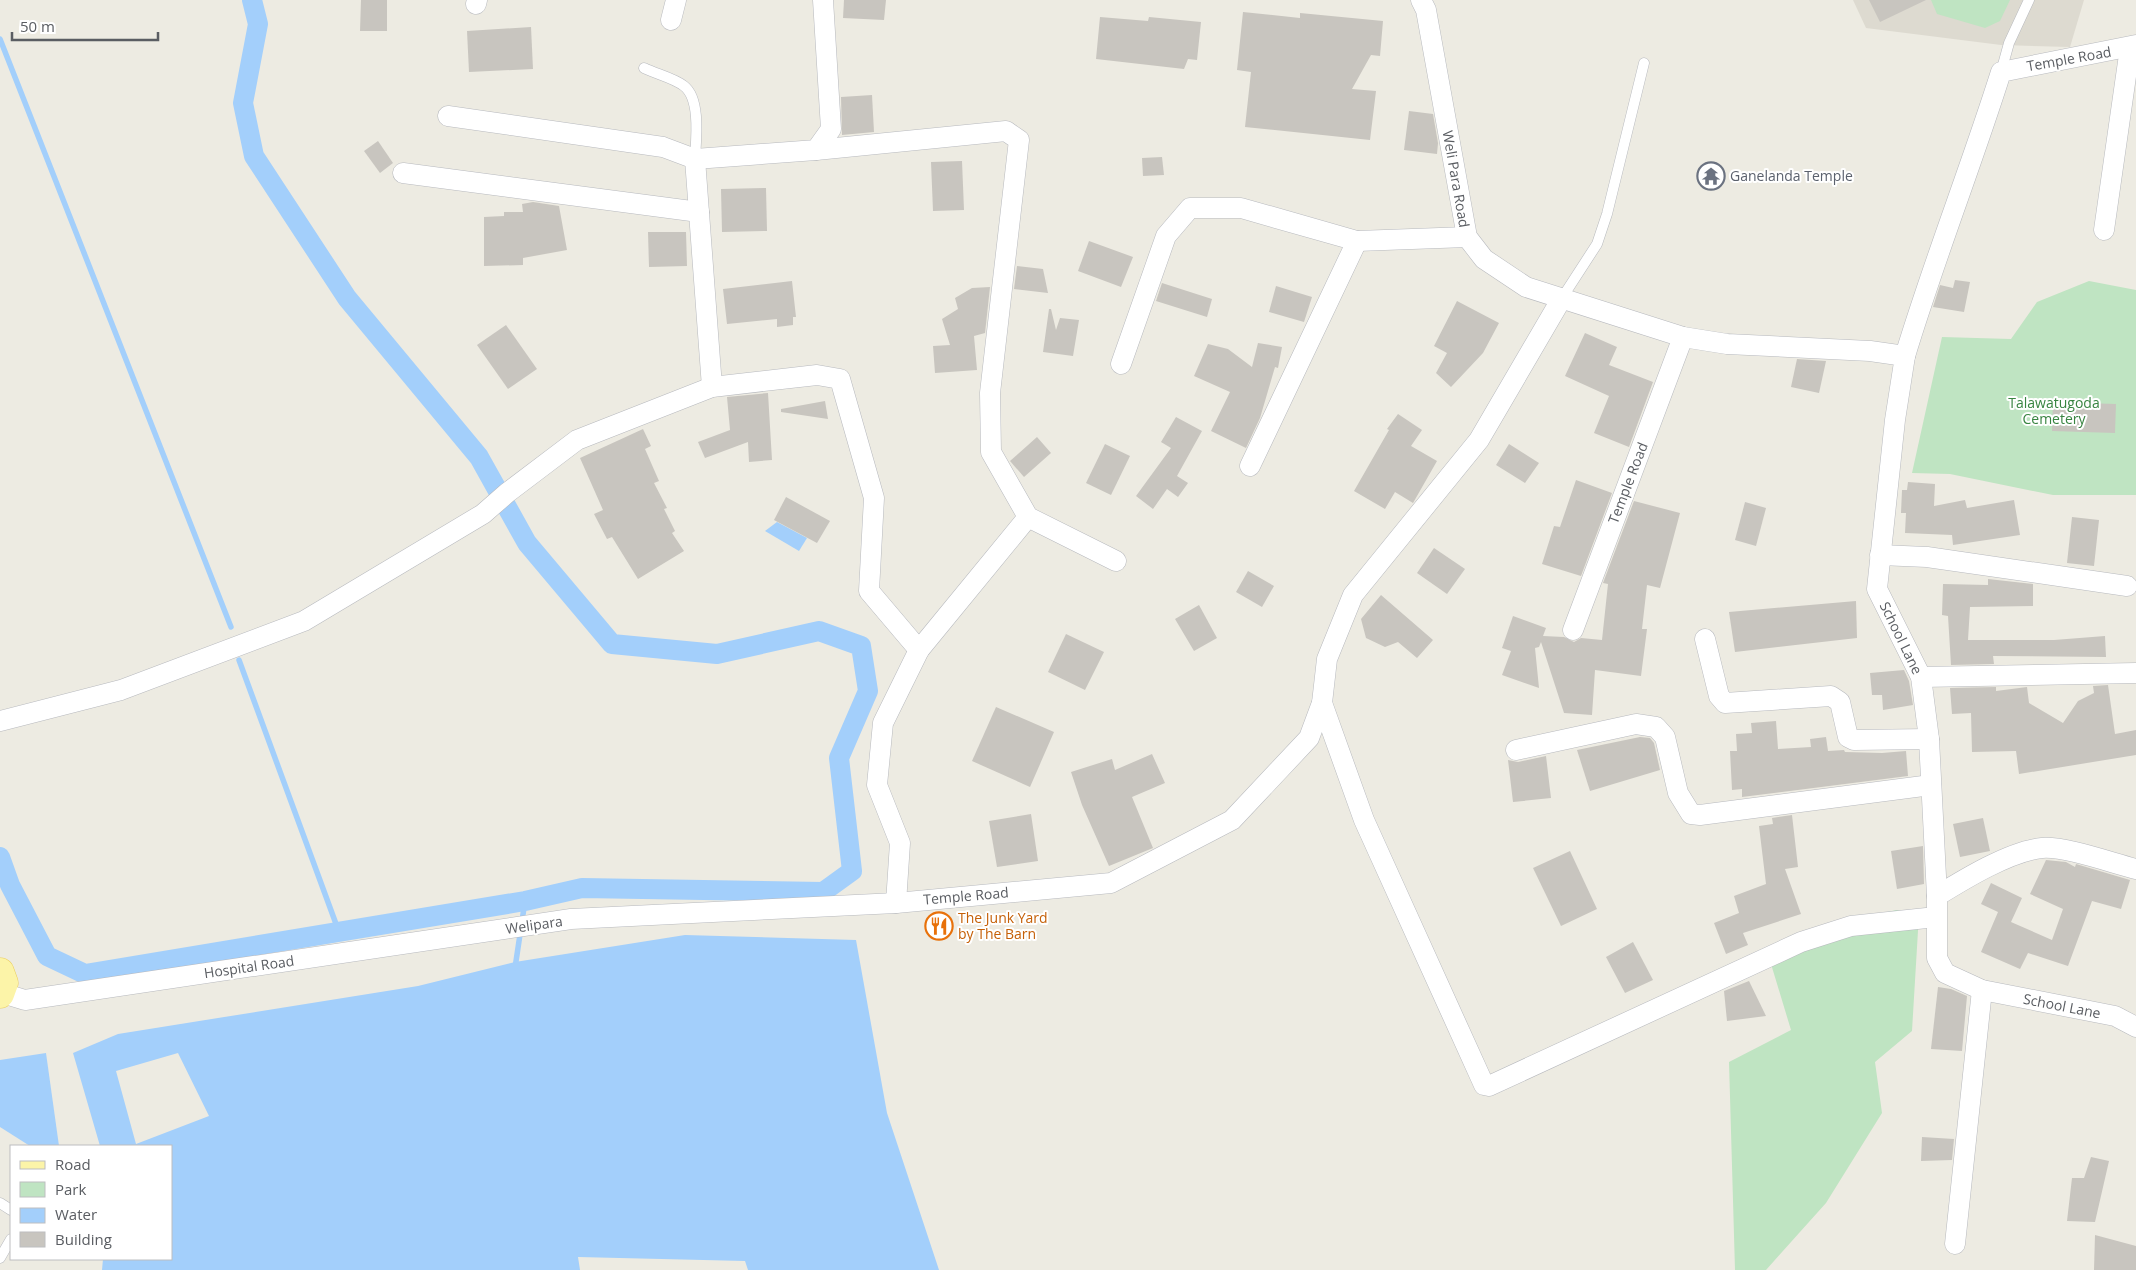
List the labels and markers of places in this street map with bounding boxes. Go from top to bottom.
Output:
temple icon: Ganelanda Temple [1696,161,1726,191]
place label: Ganelanda Temple [1730,166,1853,185]
place label: The Junk Yard by The Barn [958,908,1048,943]
restaurant icon: The Junk Yard by The Barn [924,911,954,941]

